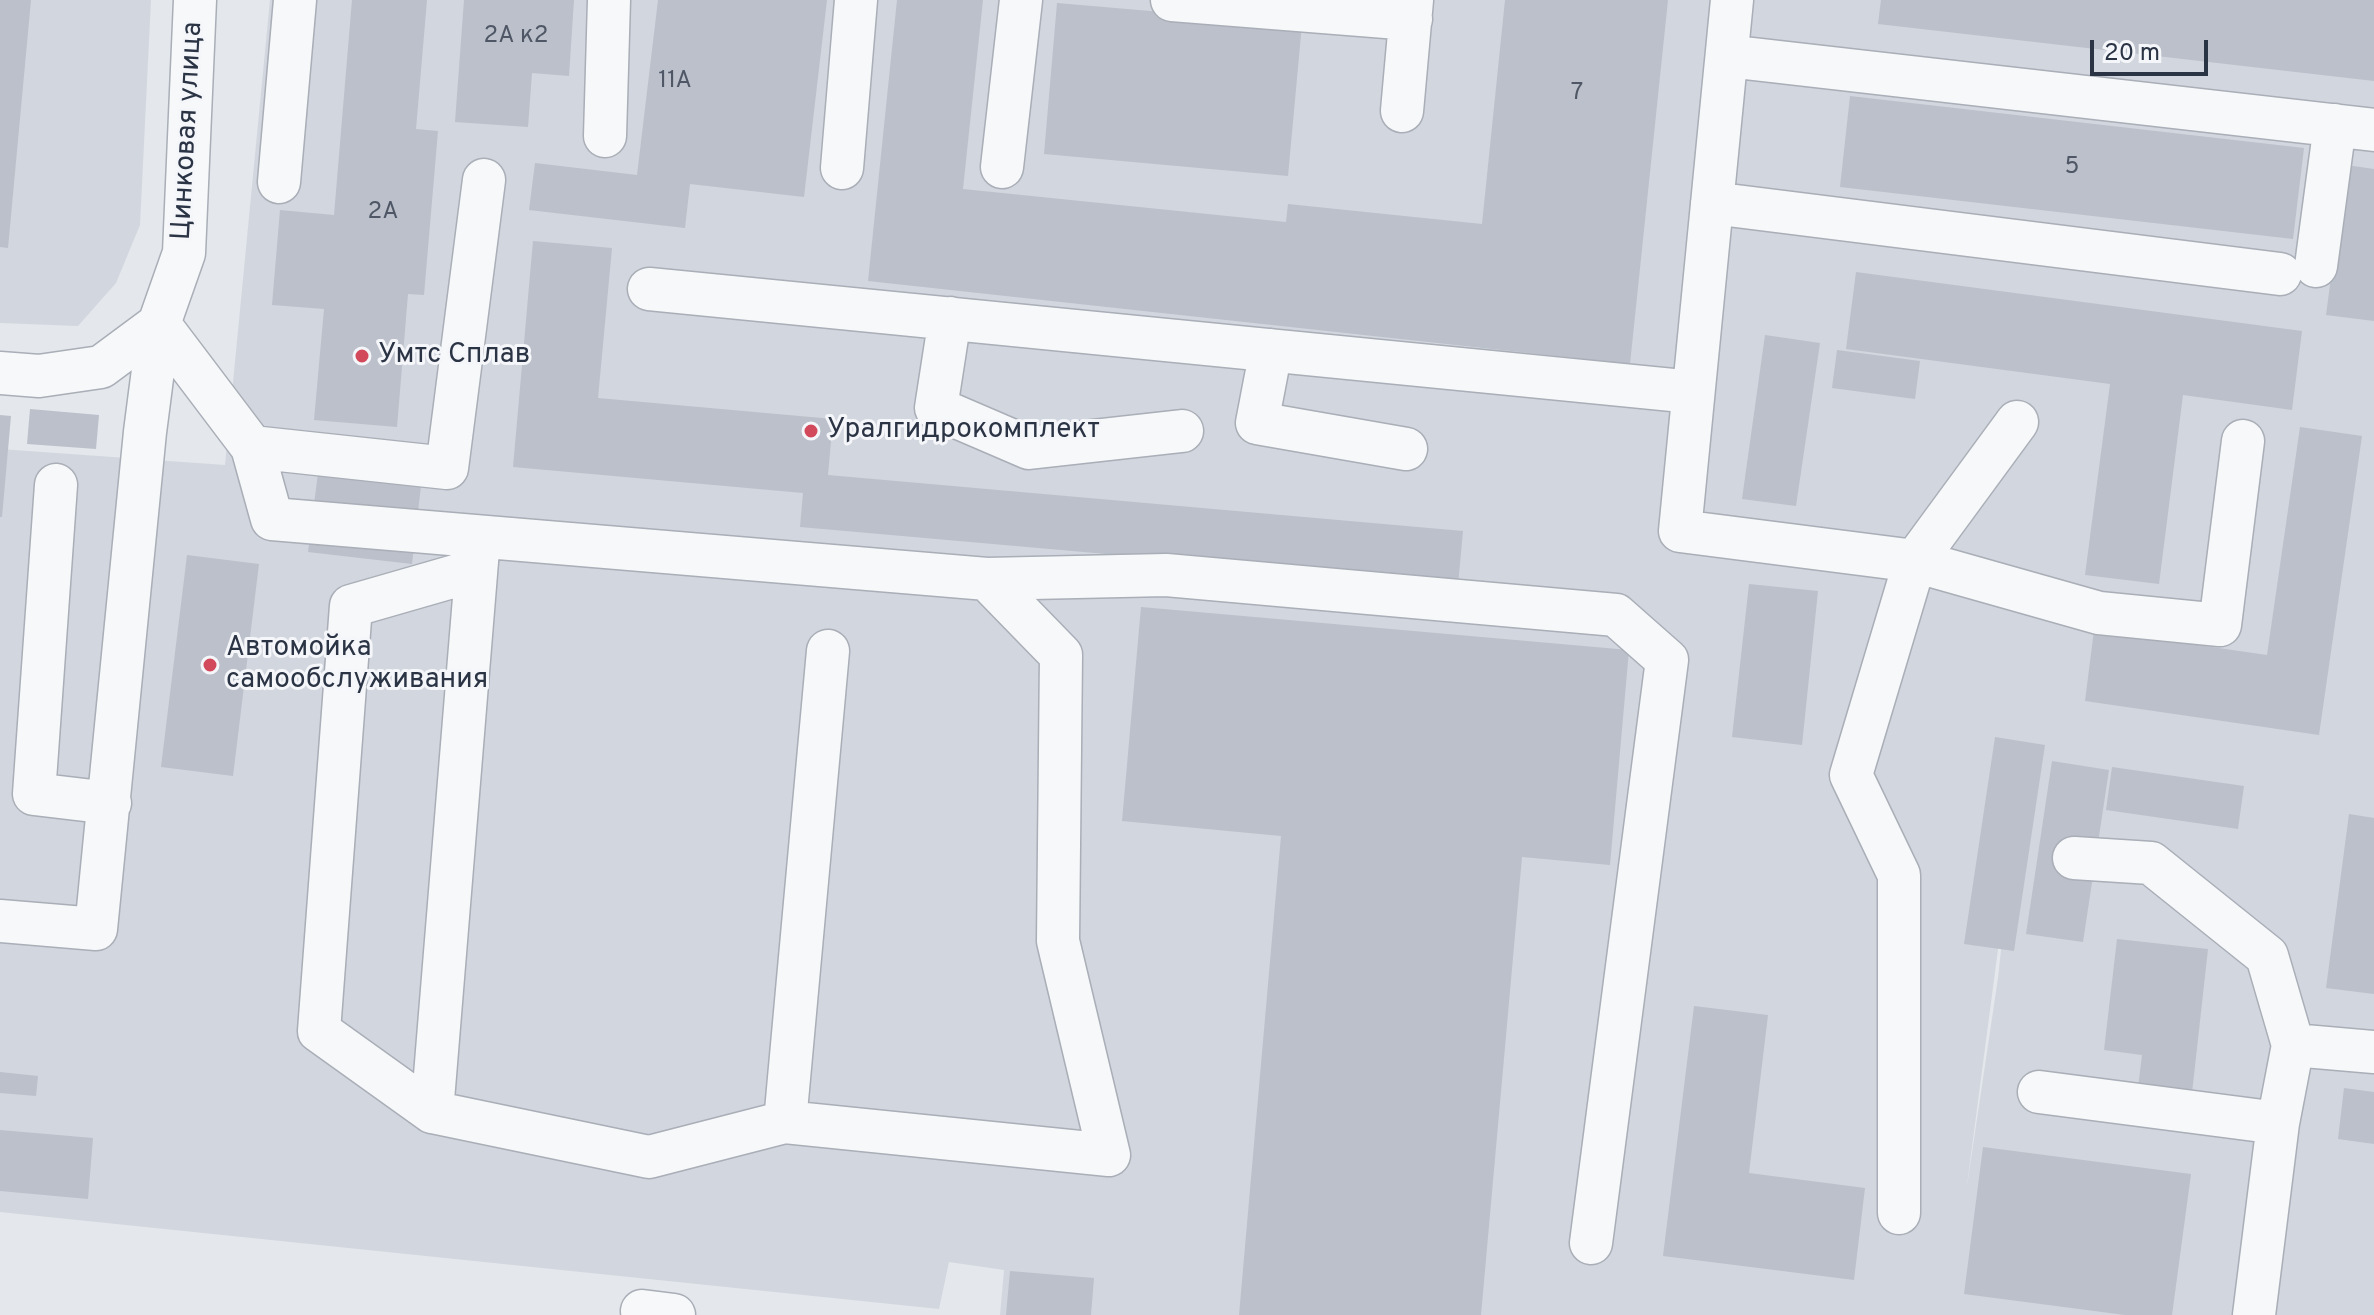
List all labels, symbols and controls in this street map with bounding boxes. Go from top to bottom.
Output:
street label: Цинковая улица [166,21,212,241]
house number: 2А к2 [483,23,549,51]
scale bar [2094,24,2212,74]
text: 20 m [2104,39,2160,69]
house number: 11А [658,68,692,96]
house number: 7 [1571,80,1583,108]
house number: 5 [2065,154,2079,182]
house number: 2А [368,199,398,227]
place label: Умтс Сплав [378,339,530,373]
marker: Умтс Сплав [353,347,371,365]
place label: Уралгидрокомплект [827,414,1100,448]
marker: Уралгидрокомплект [802,422,820,440]
place label: Автомойка самообслуживания [226,632,488,698]
marker: Автомойка самообслуживания [201,656,219,674]

